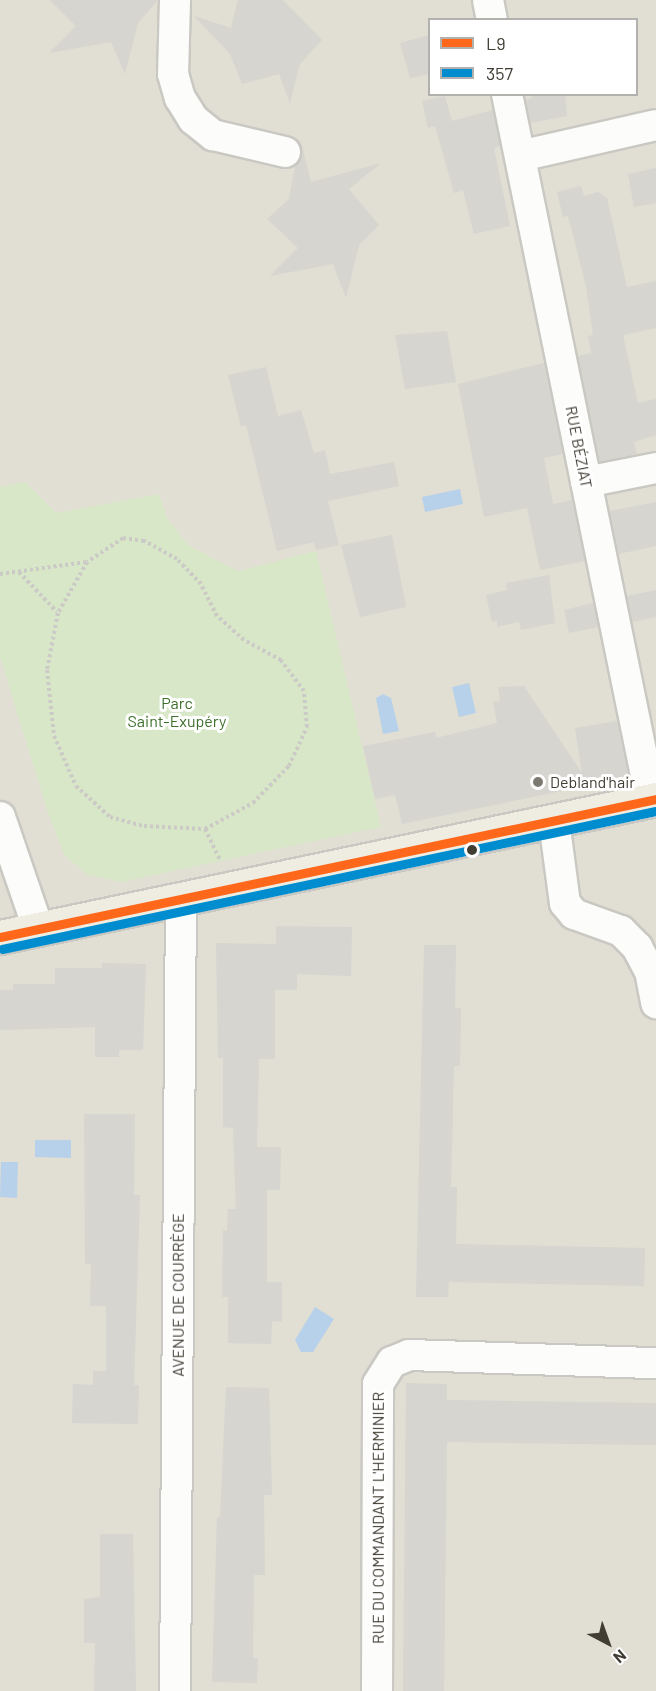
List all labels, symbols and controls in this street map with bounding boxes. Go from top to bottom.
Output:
legend [428,18,638,96]
text: L9 [486,32,506,54]
text: 357 [486,62,513,84]
street label: RUE BÉZIAT [562,404,596,490]
park label: Parc Saint-Exupéry [128,693,226,731]
place label: Debland'hair [550,772,635,792]
marker: Debland'hair [531,775,545,789]
unlabelled marker [466,844,478,856]
street label: AVENUE DE COURRÈGE [168,1213,188,1377]
street label: RUE DU COMMANDANT L'HERMINIER [368,1392,388,1644]
north arrow [578,1613,638,1673]
text: N [610,1646,630,1668]

